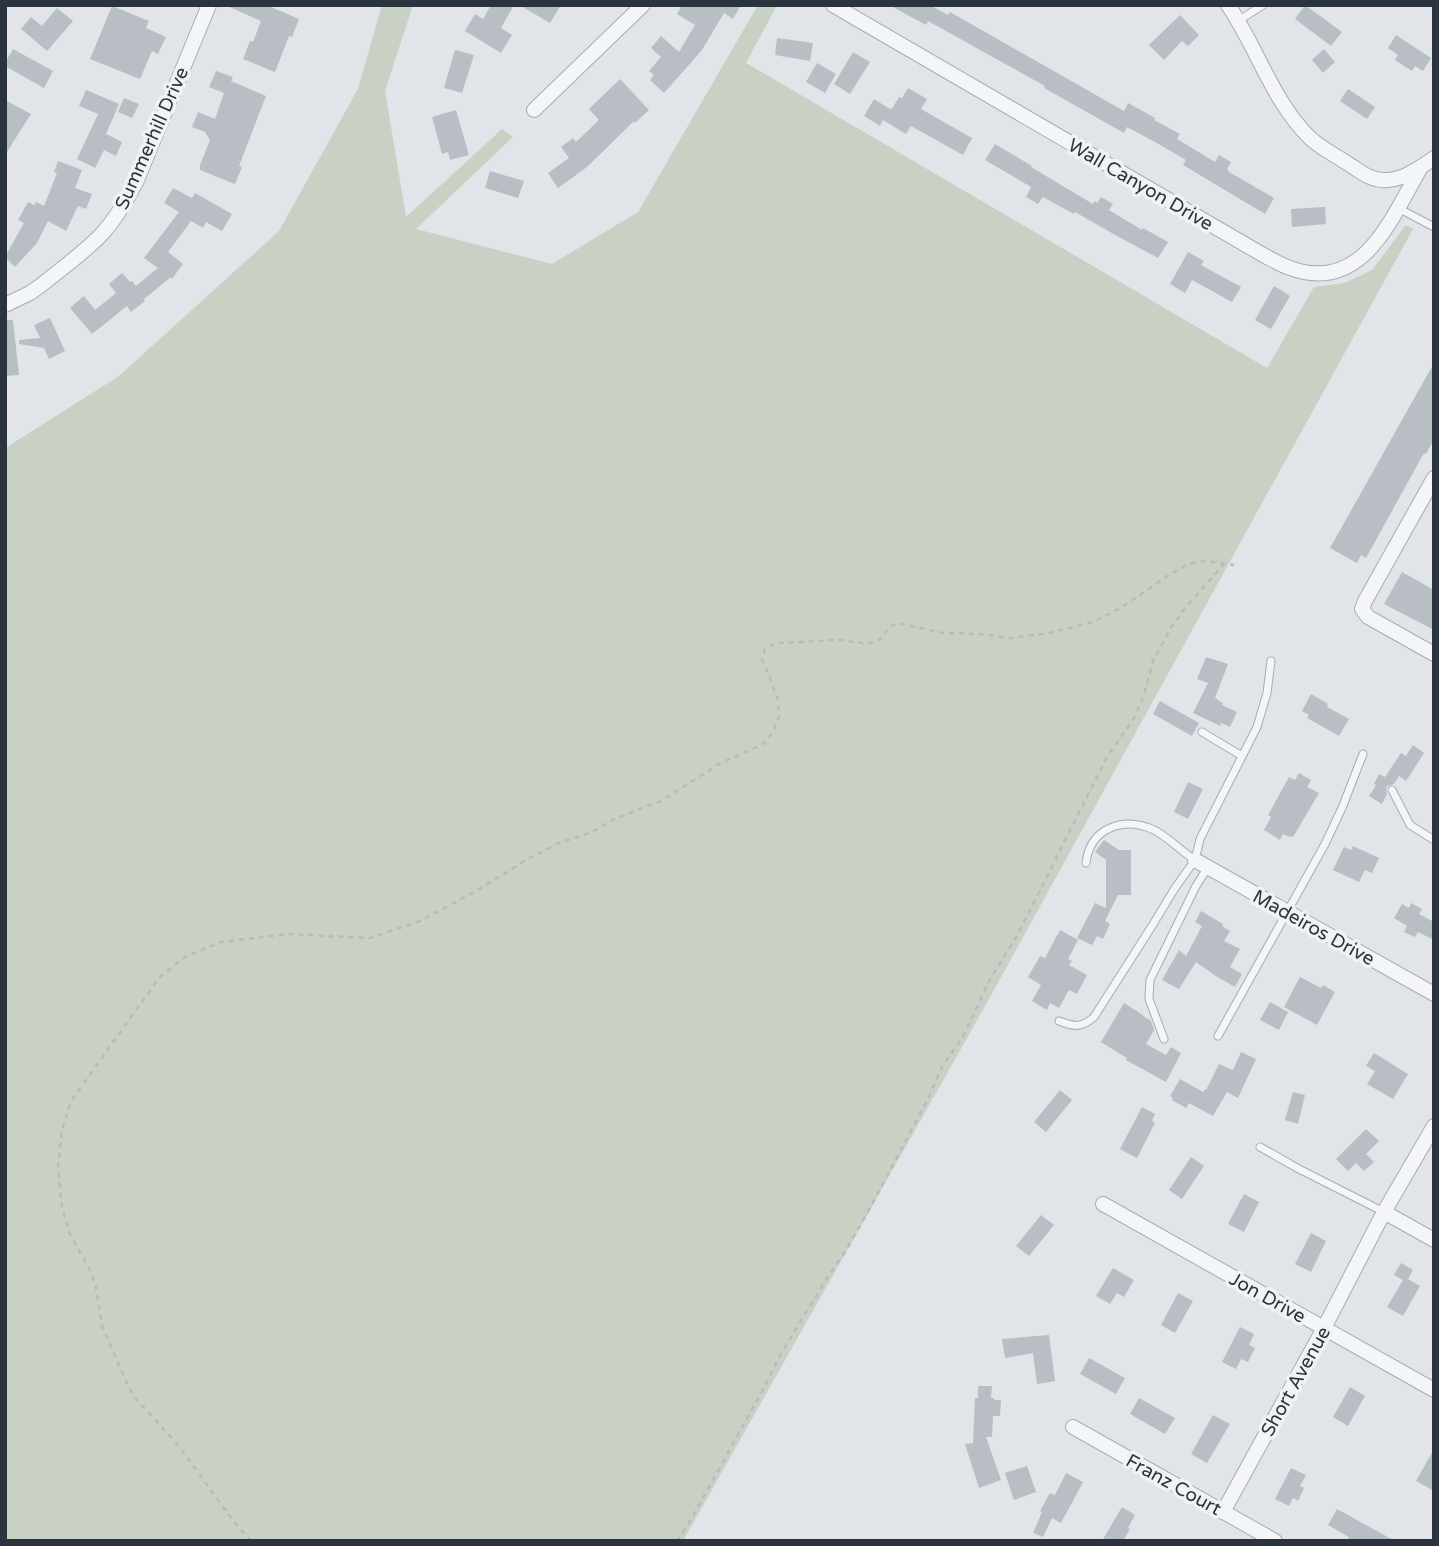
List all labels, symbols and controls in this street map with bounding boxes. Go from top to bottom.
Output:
street label: Summerhill Drive [111,64,193,213]
street label: Wall Canyon Drive [1064,134,1217,235]
street label: Madeiros Drive [1249,885,1378,970]
street label: Jon Drive [1226,1268,1309,1328]
street label: Short Avenue [1257,1323,1335,1440]
street label: Franz Court [1122,1450,1225,1520]

